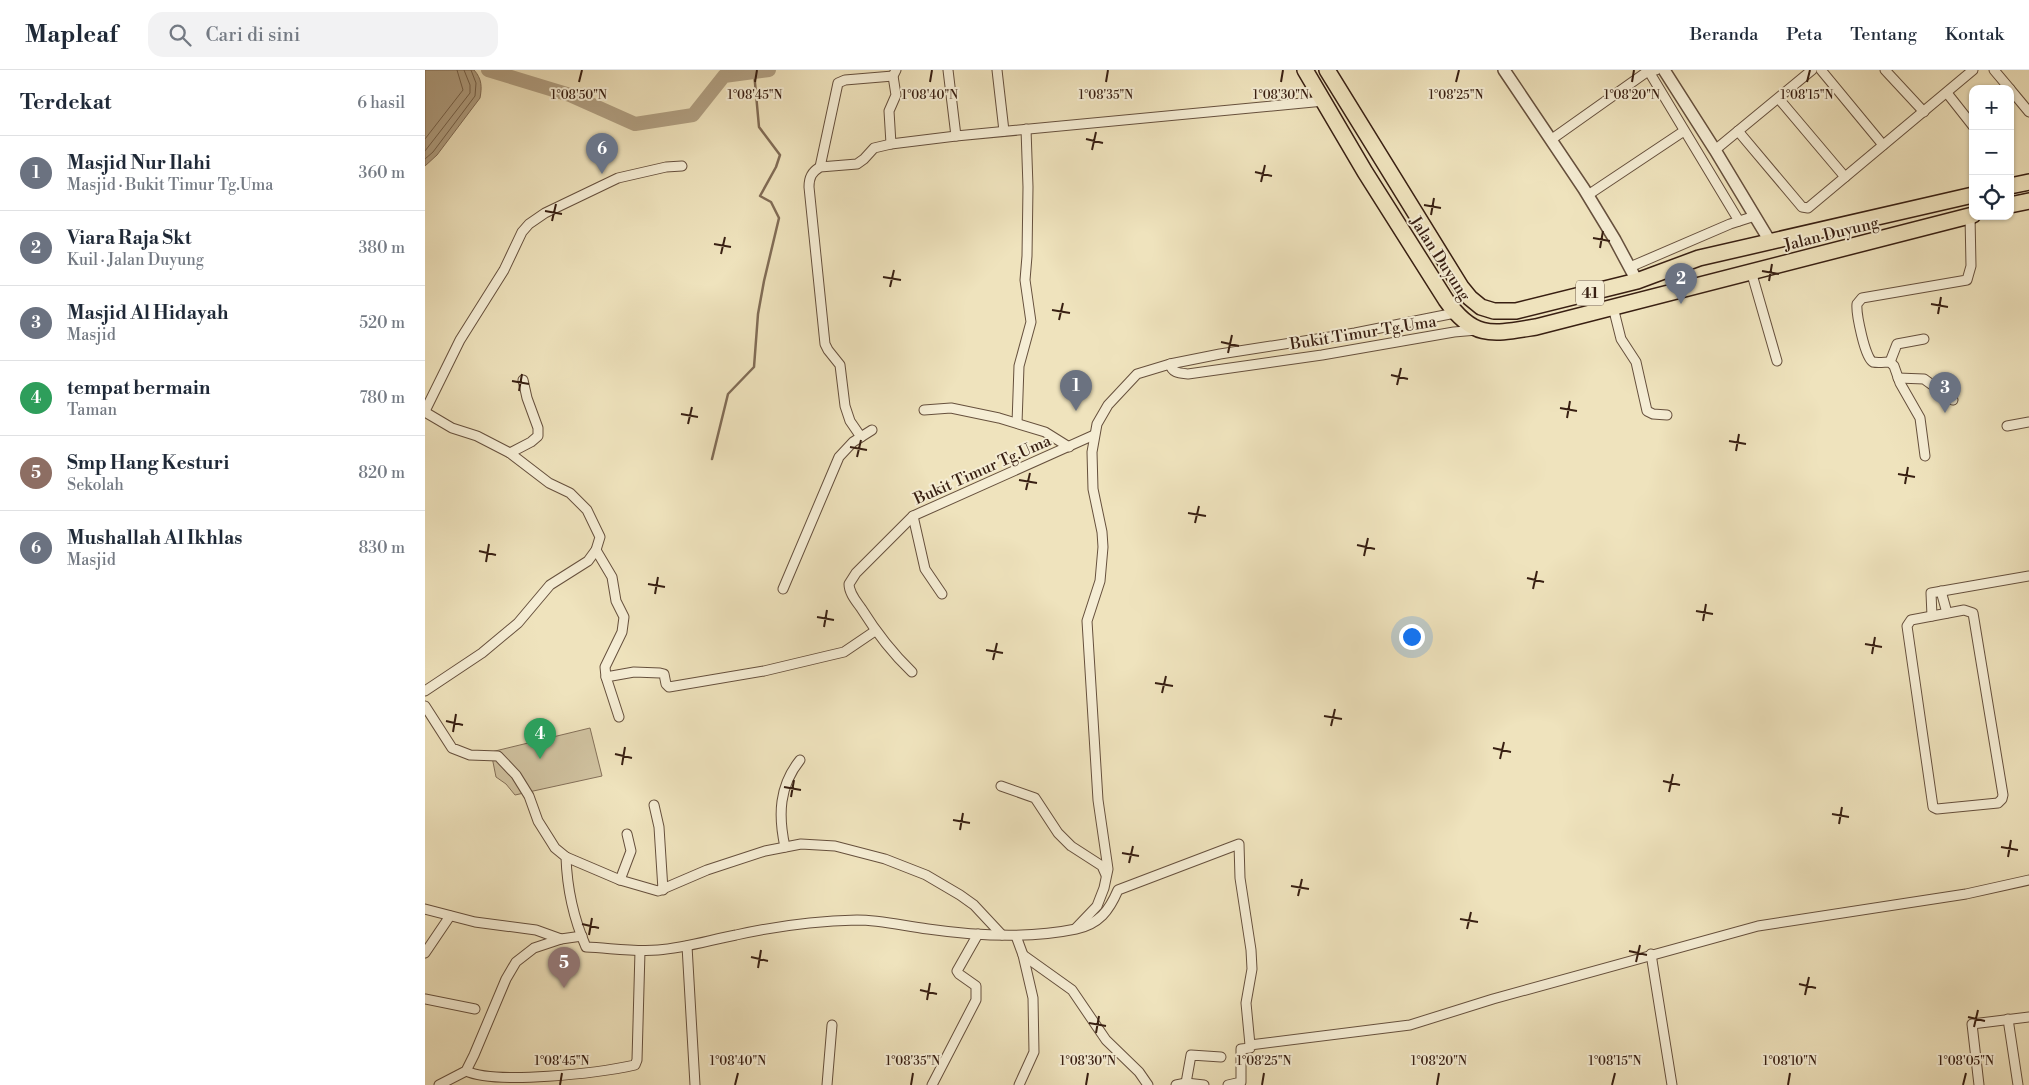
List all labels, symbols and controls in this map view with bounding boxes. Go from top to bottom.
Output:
search box [148,12,498,57]
text: Mapleaf [25,20,118,50]
icon: search [166,21,194,49]
text: Cari di sini [206,23,300,47]
text: Beranda [1690,23,1758,46]
text: Peta [1786,23,1822,46]
text: Tentang [1850,23,1917,46]
text: Kontak [1945,23,2004,46]
map controls [1969,85,2014,220]
button: + [1969,85,2014,130]
text: 1°08'50"N [551,88,607,103]
text: 1°08'45"N [728,88,783,103]
text: 1°08'40"N [902,88,958,103]
text: 1°08'35"N [1079,88,1133,103]
text: 1°08'30"N [1253,88,1309,103]
text: 1°08'25"N [1429,88,1483,103]
text: 1°08'20"N [1604,88,1660,103]
text: 1°08'15"N [1781,88,1834,103]
text: Terdekat [20,90,111,116]
text: 6 hasil [357,93,405,113]
button: − [1969,130,2014,175]
pin: 6 [586,133,618,174]
text: Masjid Nur Ilahi [67,151,211,175]
text: 1 [32,163,40,183]
text: 360 m [359,163,405,183]
text: Masjid · Bukit Timur Tg.Uma [67,175,273,195]
button: locate [1969,175,2014,220]
street label: Jalan Duyung [1405,212,1475,305]
street label: Jalan Duyung [1781,212,1881,256]
text: Viara Raja Skt [67,226,191,250]
text: 2 [31,238,41,258]
text: 380 m [358,238,405,258]
text: Kuil · Jalan Duyung [67,250,204,270]
pin: 2 [1665,263,1697,304]
road number: 41 [1576,280,1604,306]
text: Masjid Al Hidayah [67,301,229,325]
street label: Bukit Timur Tg.Uma [1287,311,1439,355]
text: 3 [31,313,41,333]
text: 520 m [359,313,405,333]
text: Masjid [67,325,116,345]
pin: 1 [1060,370,1092,411]
pin: 3 [1929,372,1961,413]
text: tempat bermain [67,376,211,400]
text: 4 [31,388,41,408]
text: 780 m [360,388,405,408]
text: Taman [67,400,117,420]
street label: Bukit Timur Tg.Uma [910,430,1055,510]
text: Smp Hang Kesturi [67,451,229,475]
text: 5 [31,463,41,483]
text: 820 m [358,463,405,483]
text: Sekolah [67,475,124,495]
text: Mushallah Al Ikhlas [67,526,242,550]
text: 6 [31,538,41,558]
text: 830 m [358,538,405,558]
text: Masjid [67,550,116,570]
your location [1399,624,1425,650]
pin: 4 [524,718,556,759]
pin: 5 [548,947,580,988]
text: 1°08'45"N [535,1054,590,1069]
text: 1°08'40"N [710,1054,766,1069]
text: 1°08'35"N [886,1054,940,1069]
text: 1°08'30"N [1060,1054,1116,1069]
text: 1°08'25"N [1237,1054,1291,1069]
text: 1°08'20"N [1411,1054,1467,1069]
text: 1°08'15"N [1589,1054,1642,1069]
text: 1°08'10"N [1763,1054,1817,1069]
text: 1°08'05"N [1938,1054,1994,1069]

